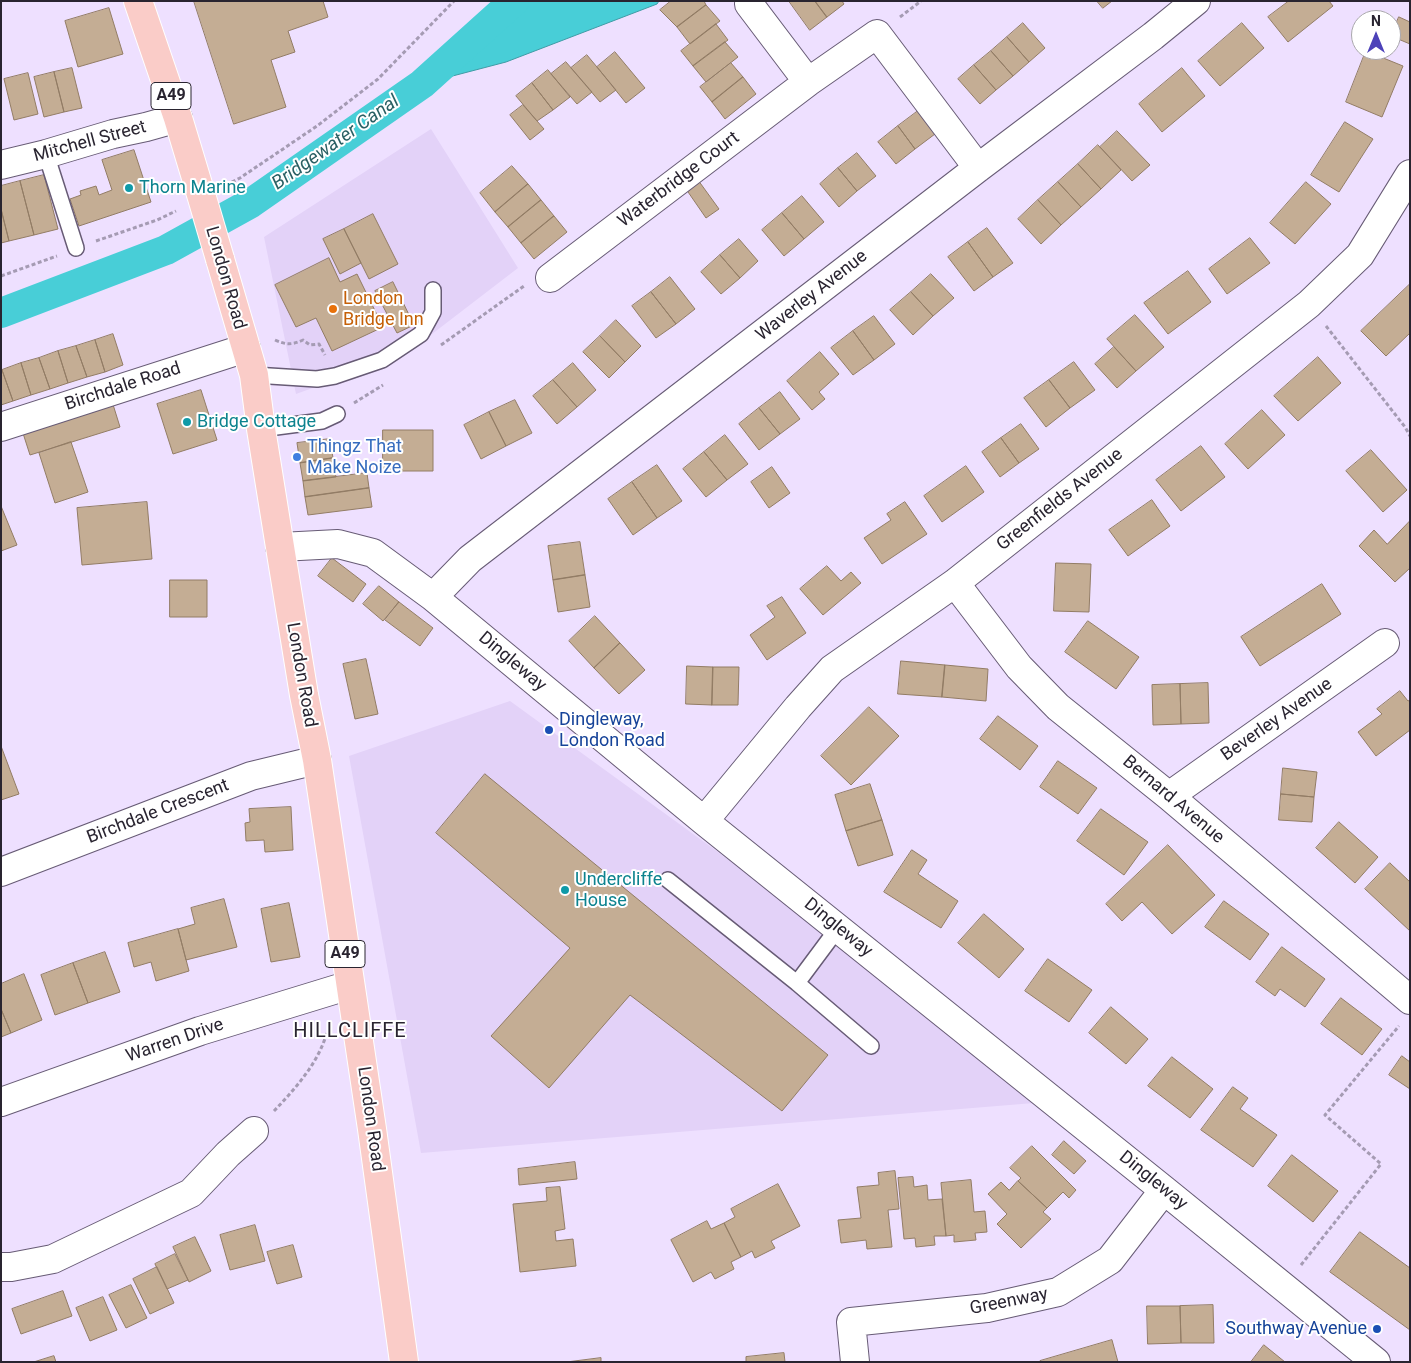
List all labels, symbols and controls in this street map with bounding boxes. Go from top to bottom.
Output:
north arrow [1351,10,1401,60]
text: N [1371,13,1381,29]
road number: A49 [151,82,191,110]
water label: Bridgewater Canal [268,91,404,195]
street label: Mitchell Street [31,117,149,167]
street label: Waterbridge Court [614,127,744,233]
place label: Thorn Marine [139,177,246,199]
marker: Thorn Marine [123,182,135,194]
street label: London Road [200,224,250,332]
street label: Waverley Avenue [752,246,872,346]
place label: London Bridge Inn [343,288,424,330]
marker: London Bridge Inn [327,303,339,315]
street label: Birchdale Road [62,358,184,416]
place label: Bridge Cottage [197,411,316,433]
marker: Bridge Cottage [181,416,193,428]
place label: Thingz That Make Noize [307,436,402,478]
street label: Greenfields Avenue [993,444,1127,556]
marker: Thingz That Make Noize [291,451,303,463]
street label: London Road [281,621,321,729]
street label: Dingleway [474,627,550,697]
street label: Beverley Avenue [1217,674,1337,766]
place label: Dingleway, London Road [559,709,665,752]
marker: Dingleway, London Road [543,724,555,736]
street label: Bernard Avenue [1118,751,1228,849]
street label: Birchdale Crescent [84,775,232,849]
place label: Undercliffe House [575,869,662,912]
marker: Undercliffe House [559,884,571,896]
street label: Dingleway [799,894,877,962]
road number: A49 [325,941,365,968]
street label: Warren Drive [123,1014,227,1068]
district label: HILLCLIFFE [292,1020,408,1044]
street label: London Road [352,1065,388,1173]
street label: Dingleway [1114,1147,1192,1215]
street label: Greenway [968,1284,1050,1320]
place label: Southway Avenue [1225,1318,1367,1340]
marker: Southway Avenue [1371,1323,1383,1335]

